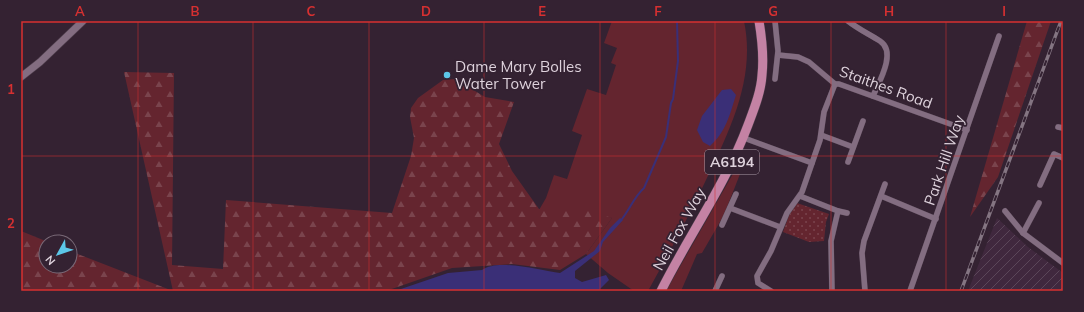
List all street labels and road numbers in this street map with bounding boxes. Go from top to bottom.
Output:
street label: Staithes Road [837,61,935,113]
street label: Park Hill Way [920,112,968,208]
road number: A6194 [705,150,759,174]
street label: Neil Fox Way [648,184,710,274]

